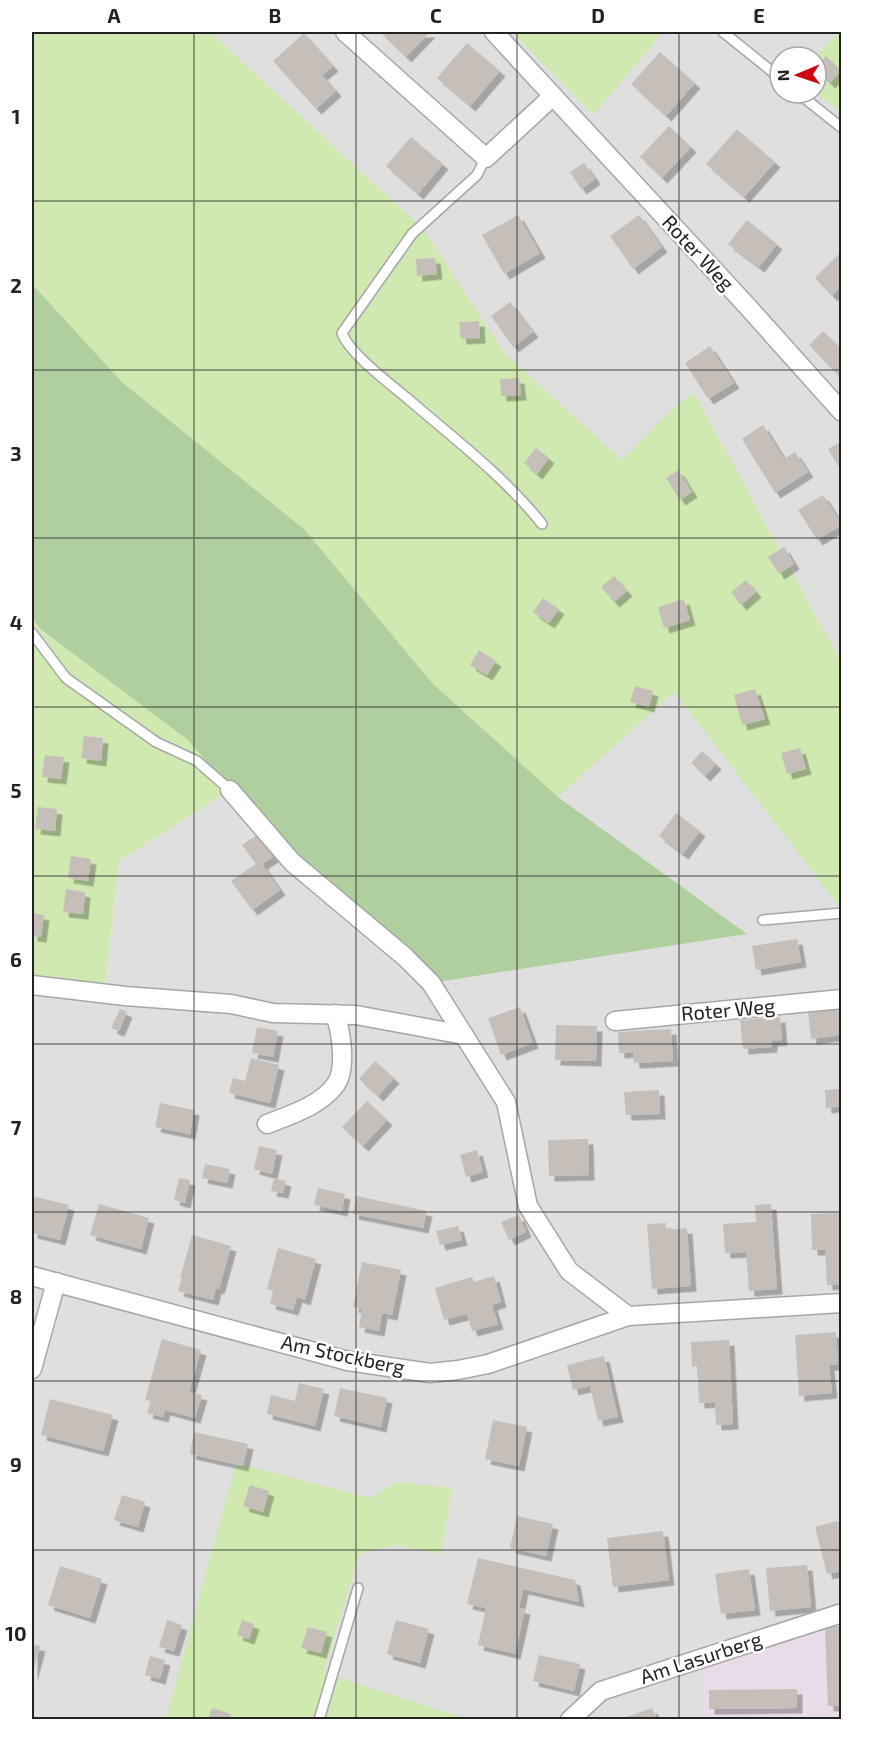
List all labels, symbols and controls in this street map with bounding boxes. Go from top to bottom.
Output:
text: A [107,3,121,27]
text: B [269,3,281,27]
text: C [430,3,442,27]
text: D [591,3,605,27]
text: E [753,3,765,27]
north arrow [768,45,828,105]
text: N [773,69,792,82]
text: 1 [12,104,20,128]
street label: Roter Weg [658,210,740,295]
text: 2 [10,273,22,297]
text: 3 [10,441,22,465]
text: 4 [10,610,23,634]
text: 5 [10,778,22,802]
text: 6 [10,947,22,971]
street label: Roter Weg [680,993,776,1025]
text: 7 [11,1115,22,1139]
text: 8 [10,1284,22,1308]
street label: Am Stockberg [279,1329,407,1379]
text: 9 [10,1452,22,1476]
text: 10 [5,1621,27,1645]
street label: Am Lasurberg [637,1626,765,1688]

